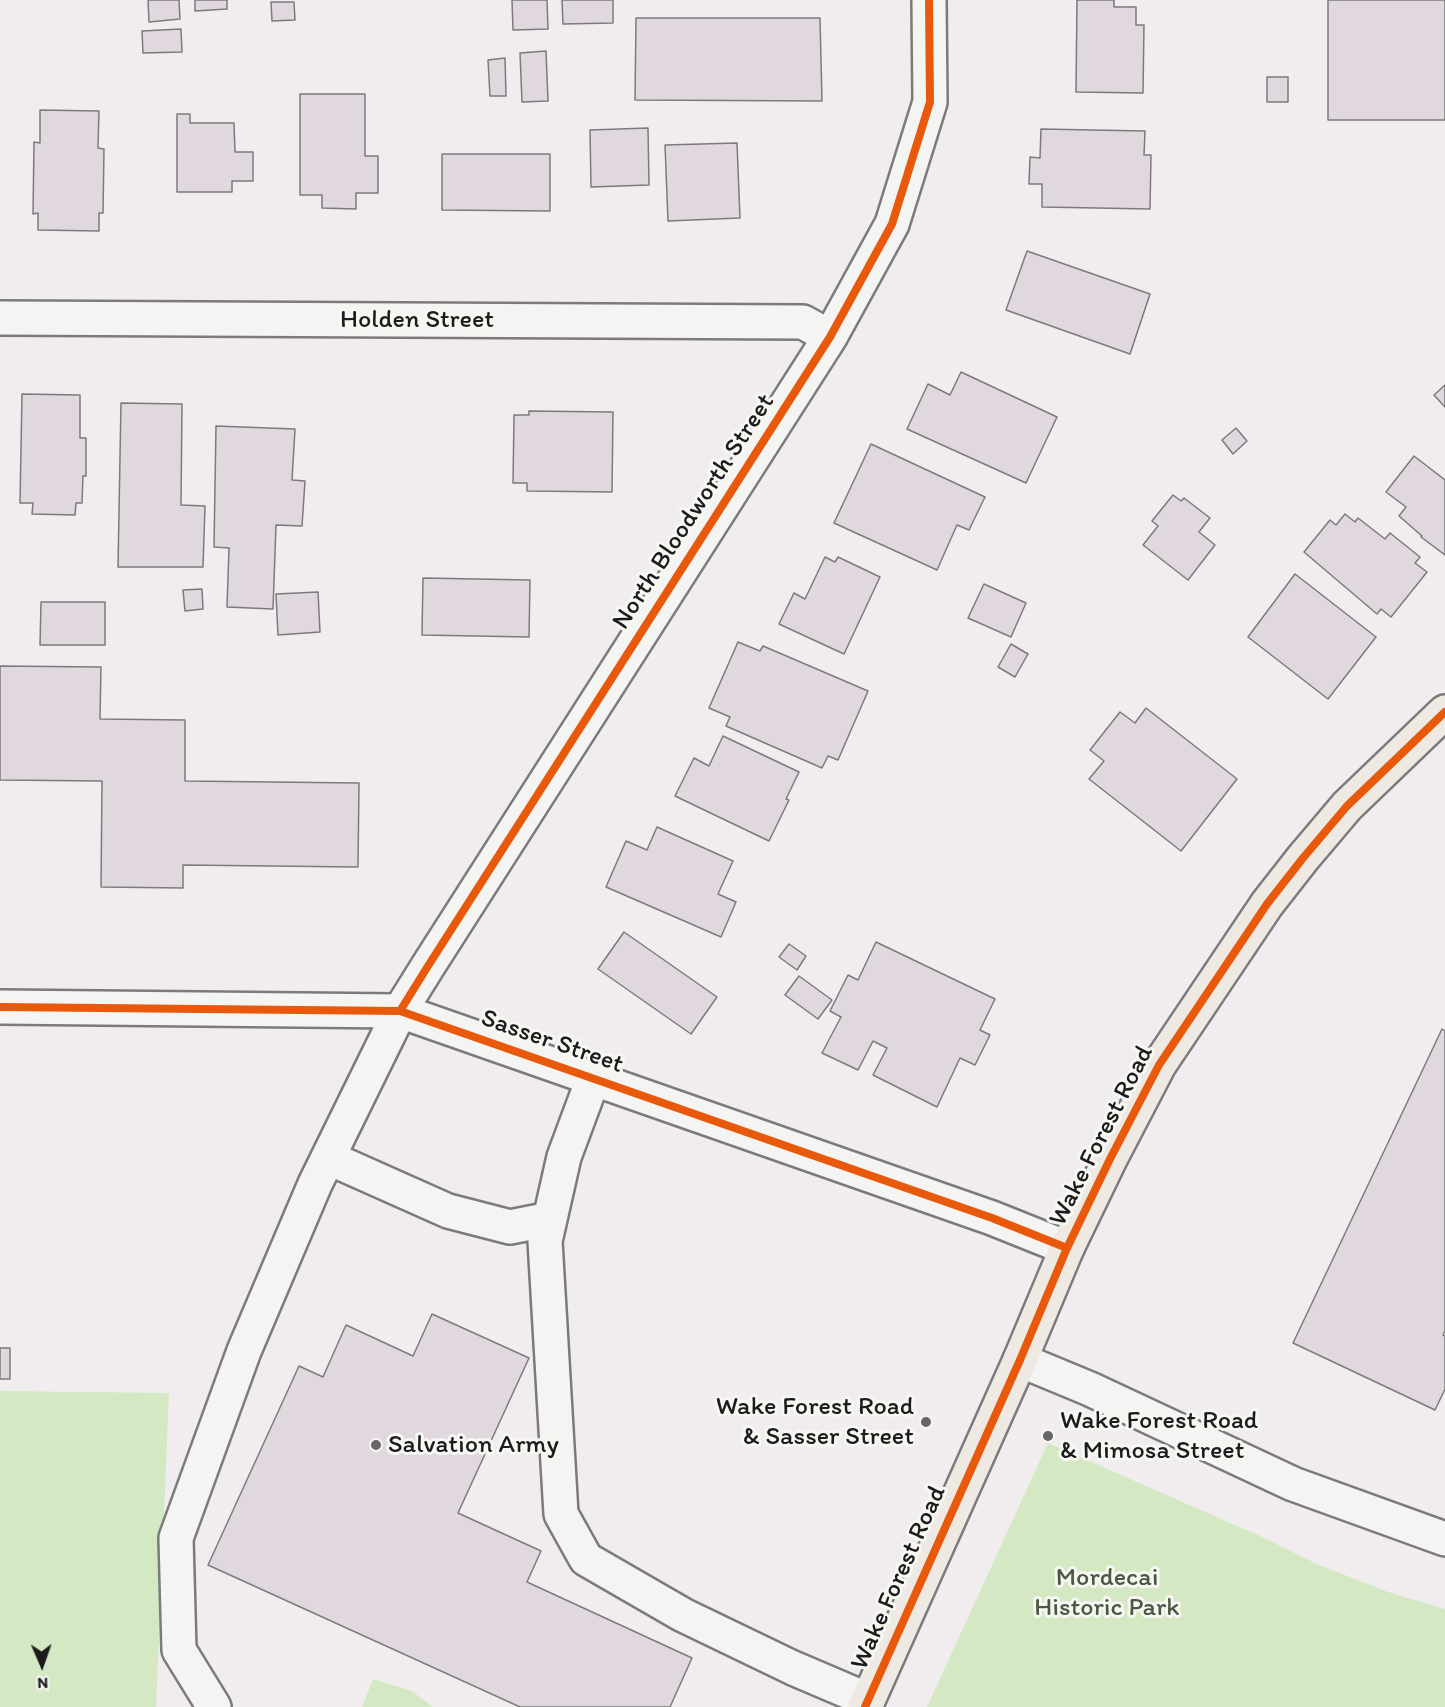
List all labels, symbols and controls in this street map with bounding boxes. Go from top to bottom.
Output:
street label: Holden Street [340,304,494,336]
street label: North Bloodworth Street [606,388,782,636]
street label: Sasser Street [477,1003,627,1081]
street label: Wake Forest Road [1043,1041,1161,1231]
place label: Wake Forest Road & Sasser Street [716,1391,914,1452]
place label: Wake Forest Road & Mimosa Street [1060,1405,1258,1466]
marker: Wake Forest Road & Sasser Street [919,1415,933,1429]
place label: Salvation Army [388,1429,559,1461]
marker: Wake Forest Road & Mimosa Street [1041,1429,1055,1443]
marker: Salvation Army [369,1438,383,1452]
street label: Wake Forest Road [844,1481,954,1675]
park label: Mordecai Historic Park [1034,1562,1180,1624]
north arrow [12,1635,72,1695]
text: N [37,1674,48,1693]

